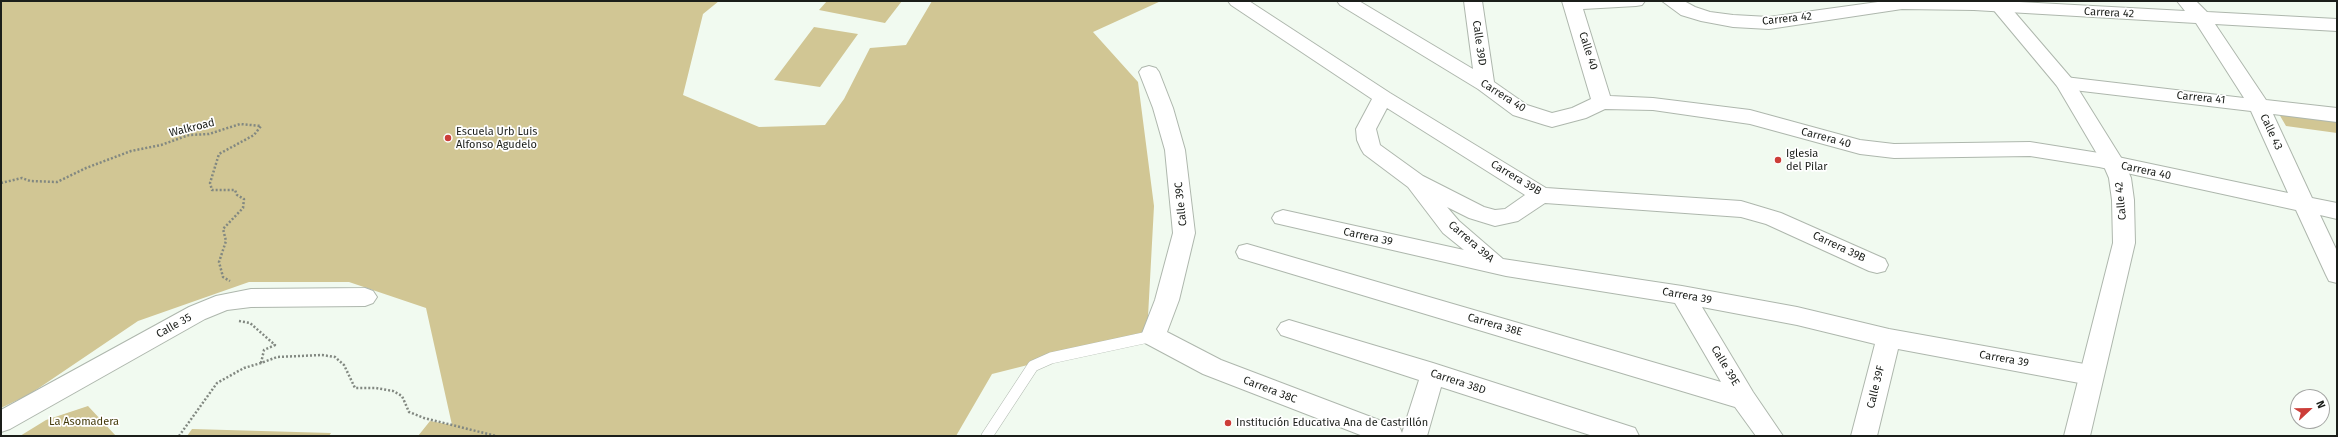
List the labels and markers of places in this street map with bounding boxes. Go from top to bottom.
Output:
place label: Escuela Urb Luis Alfonso Agudelo [456,125,538,151]
marker: Escuela Urb Luis Alfonso Agudelo [443,133,453,143]
place label: Iglesia del Pilar [1786,147,1828,173]
marker: Iglesia del Pilar [1773,155,1783,165]
place label: Institución Educativa Ana de Castrillón [1236,416,1428,430]
marker: Institución Educativa Ana de Castrillón [1223,418,1233,428]

